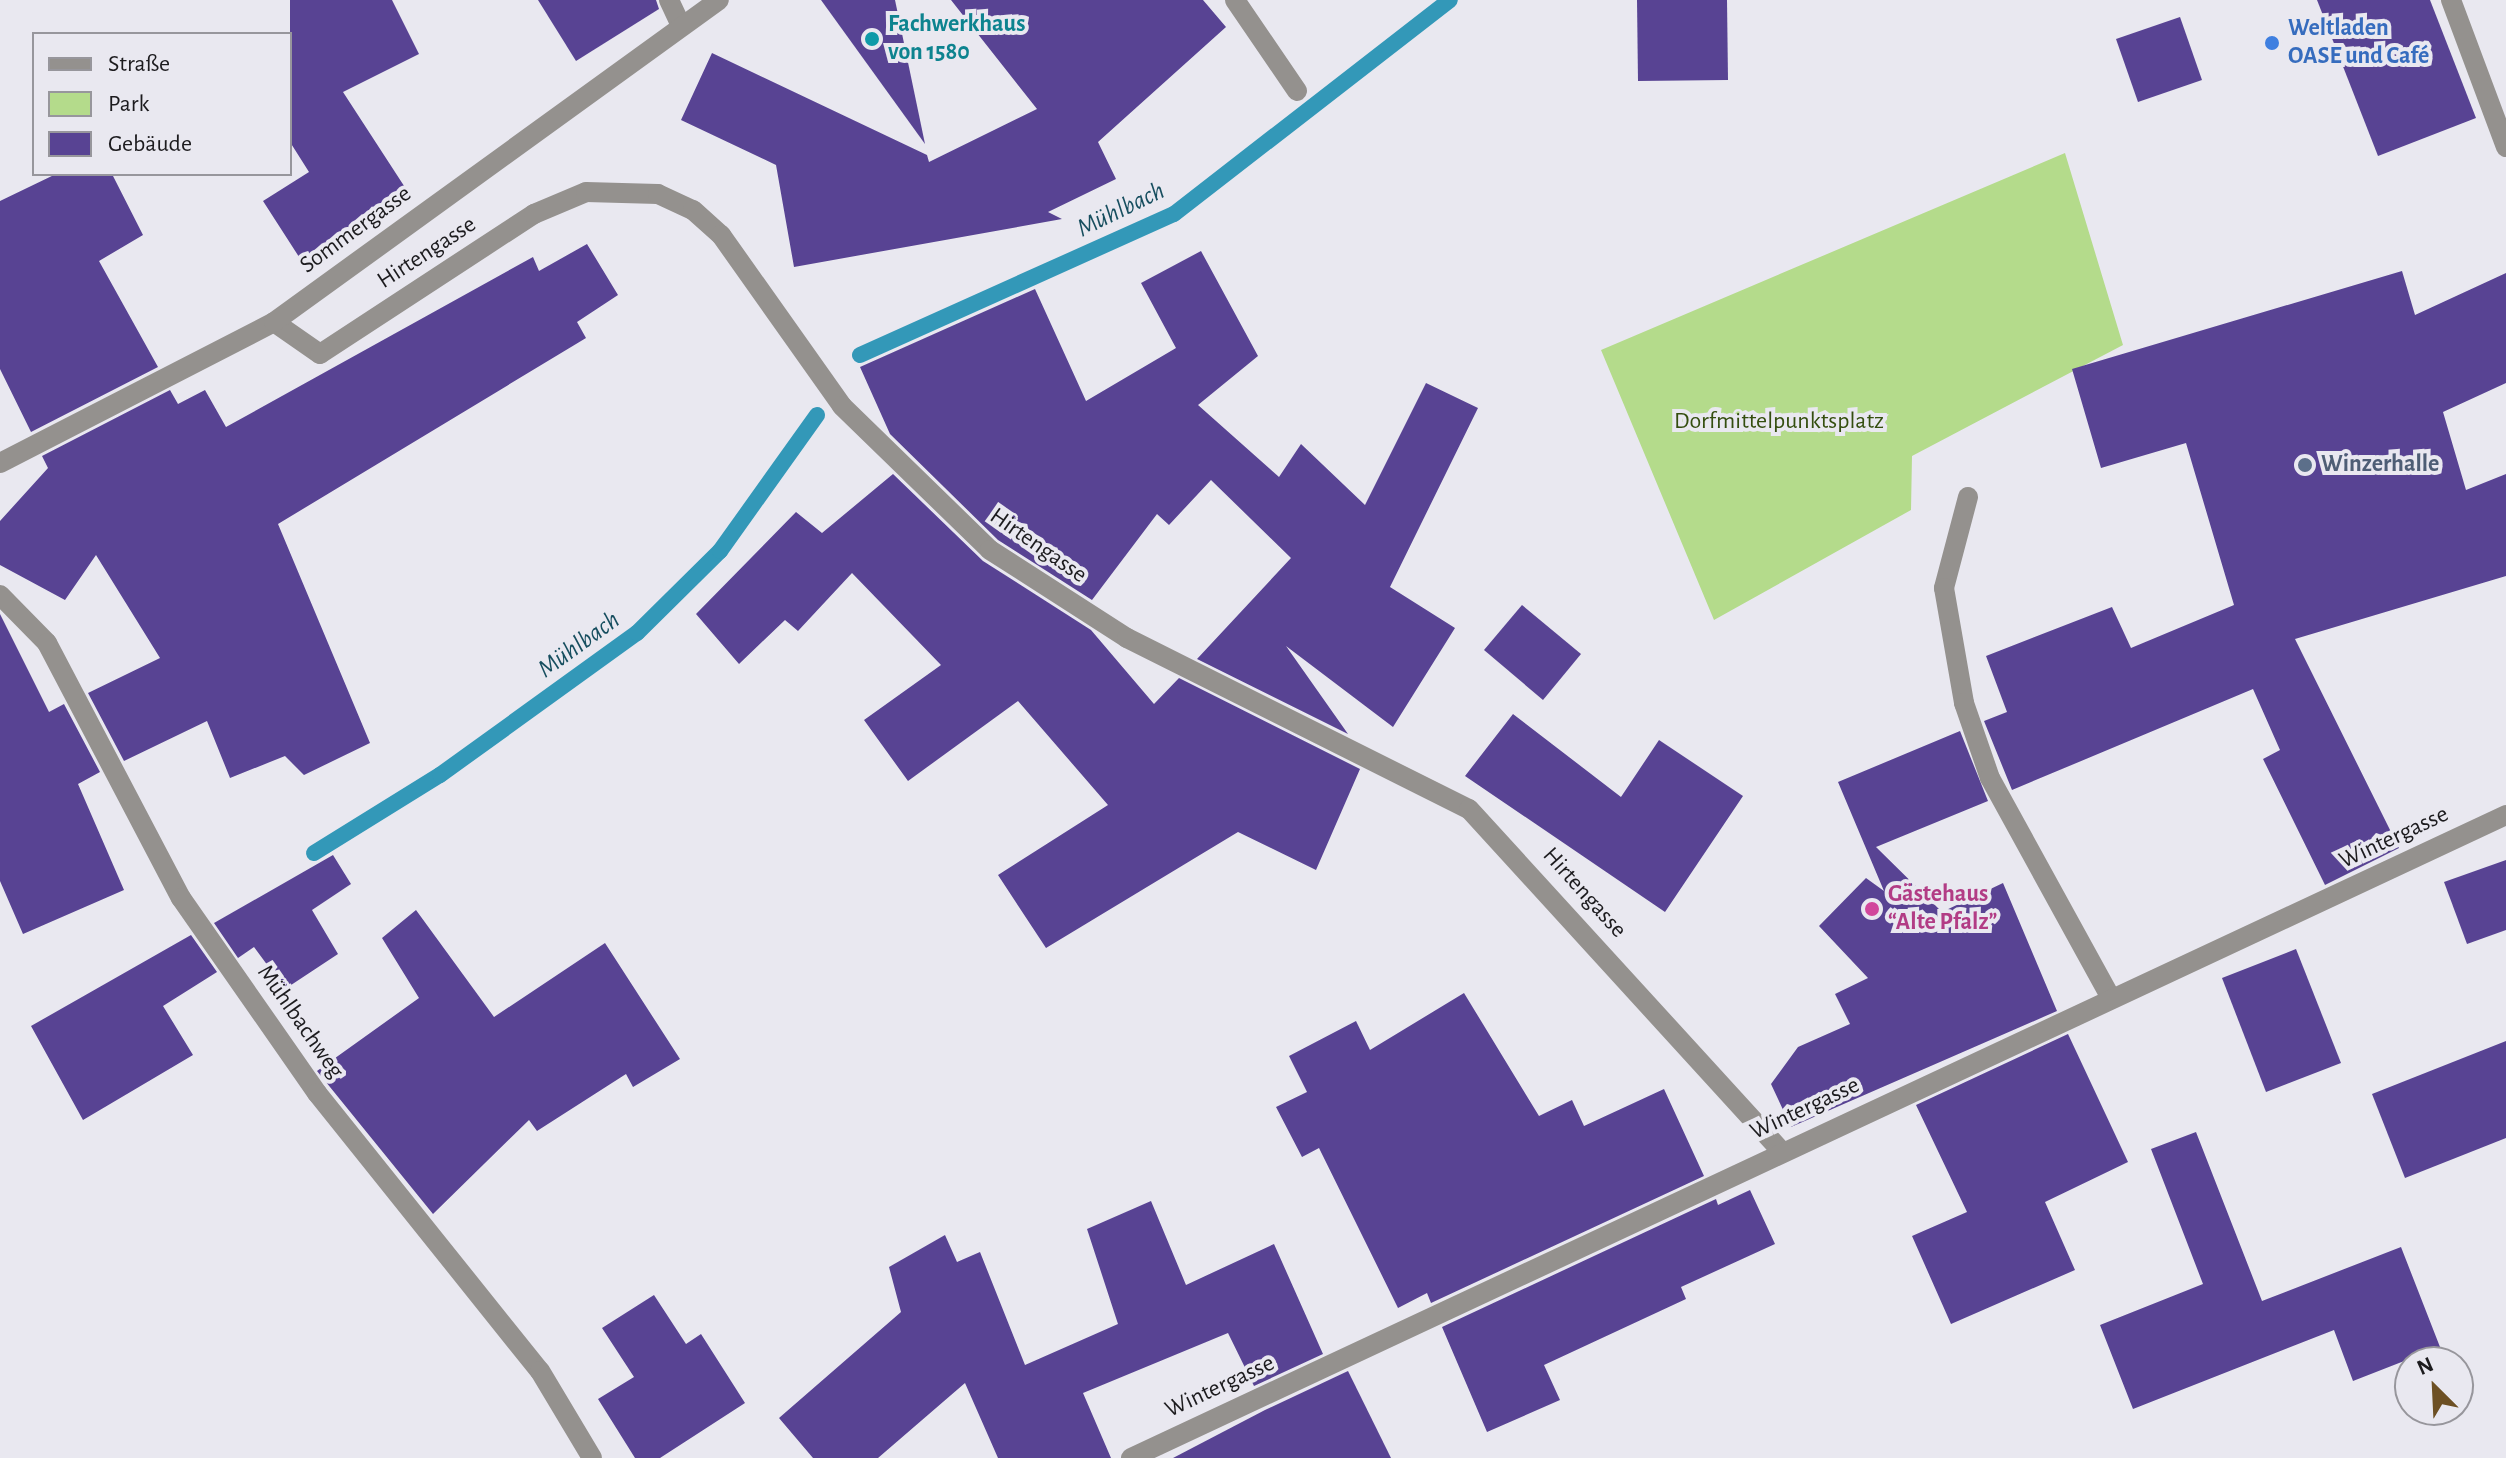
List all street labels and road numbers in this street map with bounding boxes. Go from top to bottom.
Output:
street label: Sommergasse [295,180,417,280]
street label: Hirtengasse [372,210,482,296]
street label: Hirtengasse [984,502,1092,590]
street label: Wintergasse [2335,800,2453,876]
street label: Hirtengasse [1536,842,1632,944]
street label: Mühlbachweg [250,960,350,1084]
street label: Wintergasse [1746,1071,1864,1147]
street label: Wintergasse [1161,1349,1279,1425]

